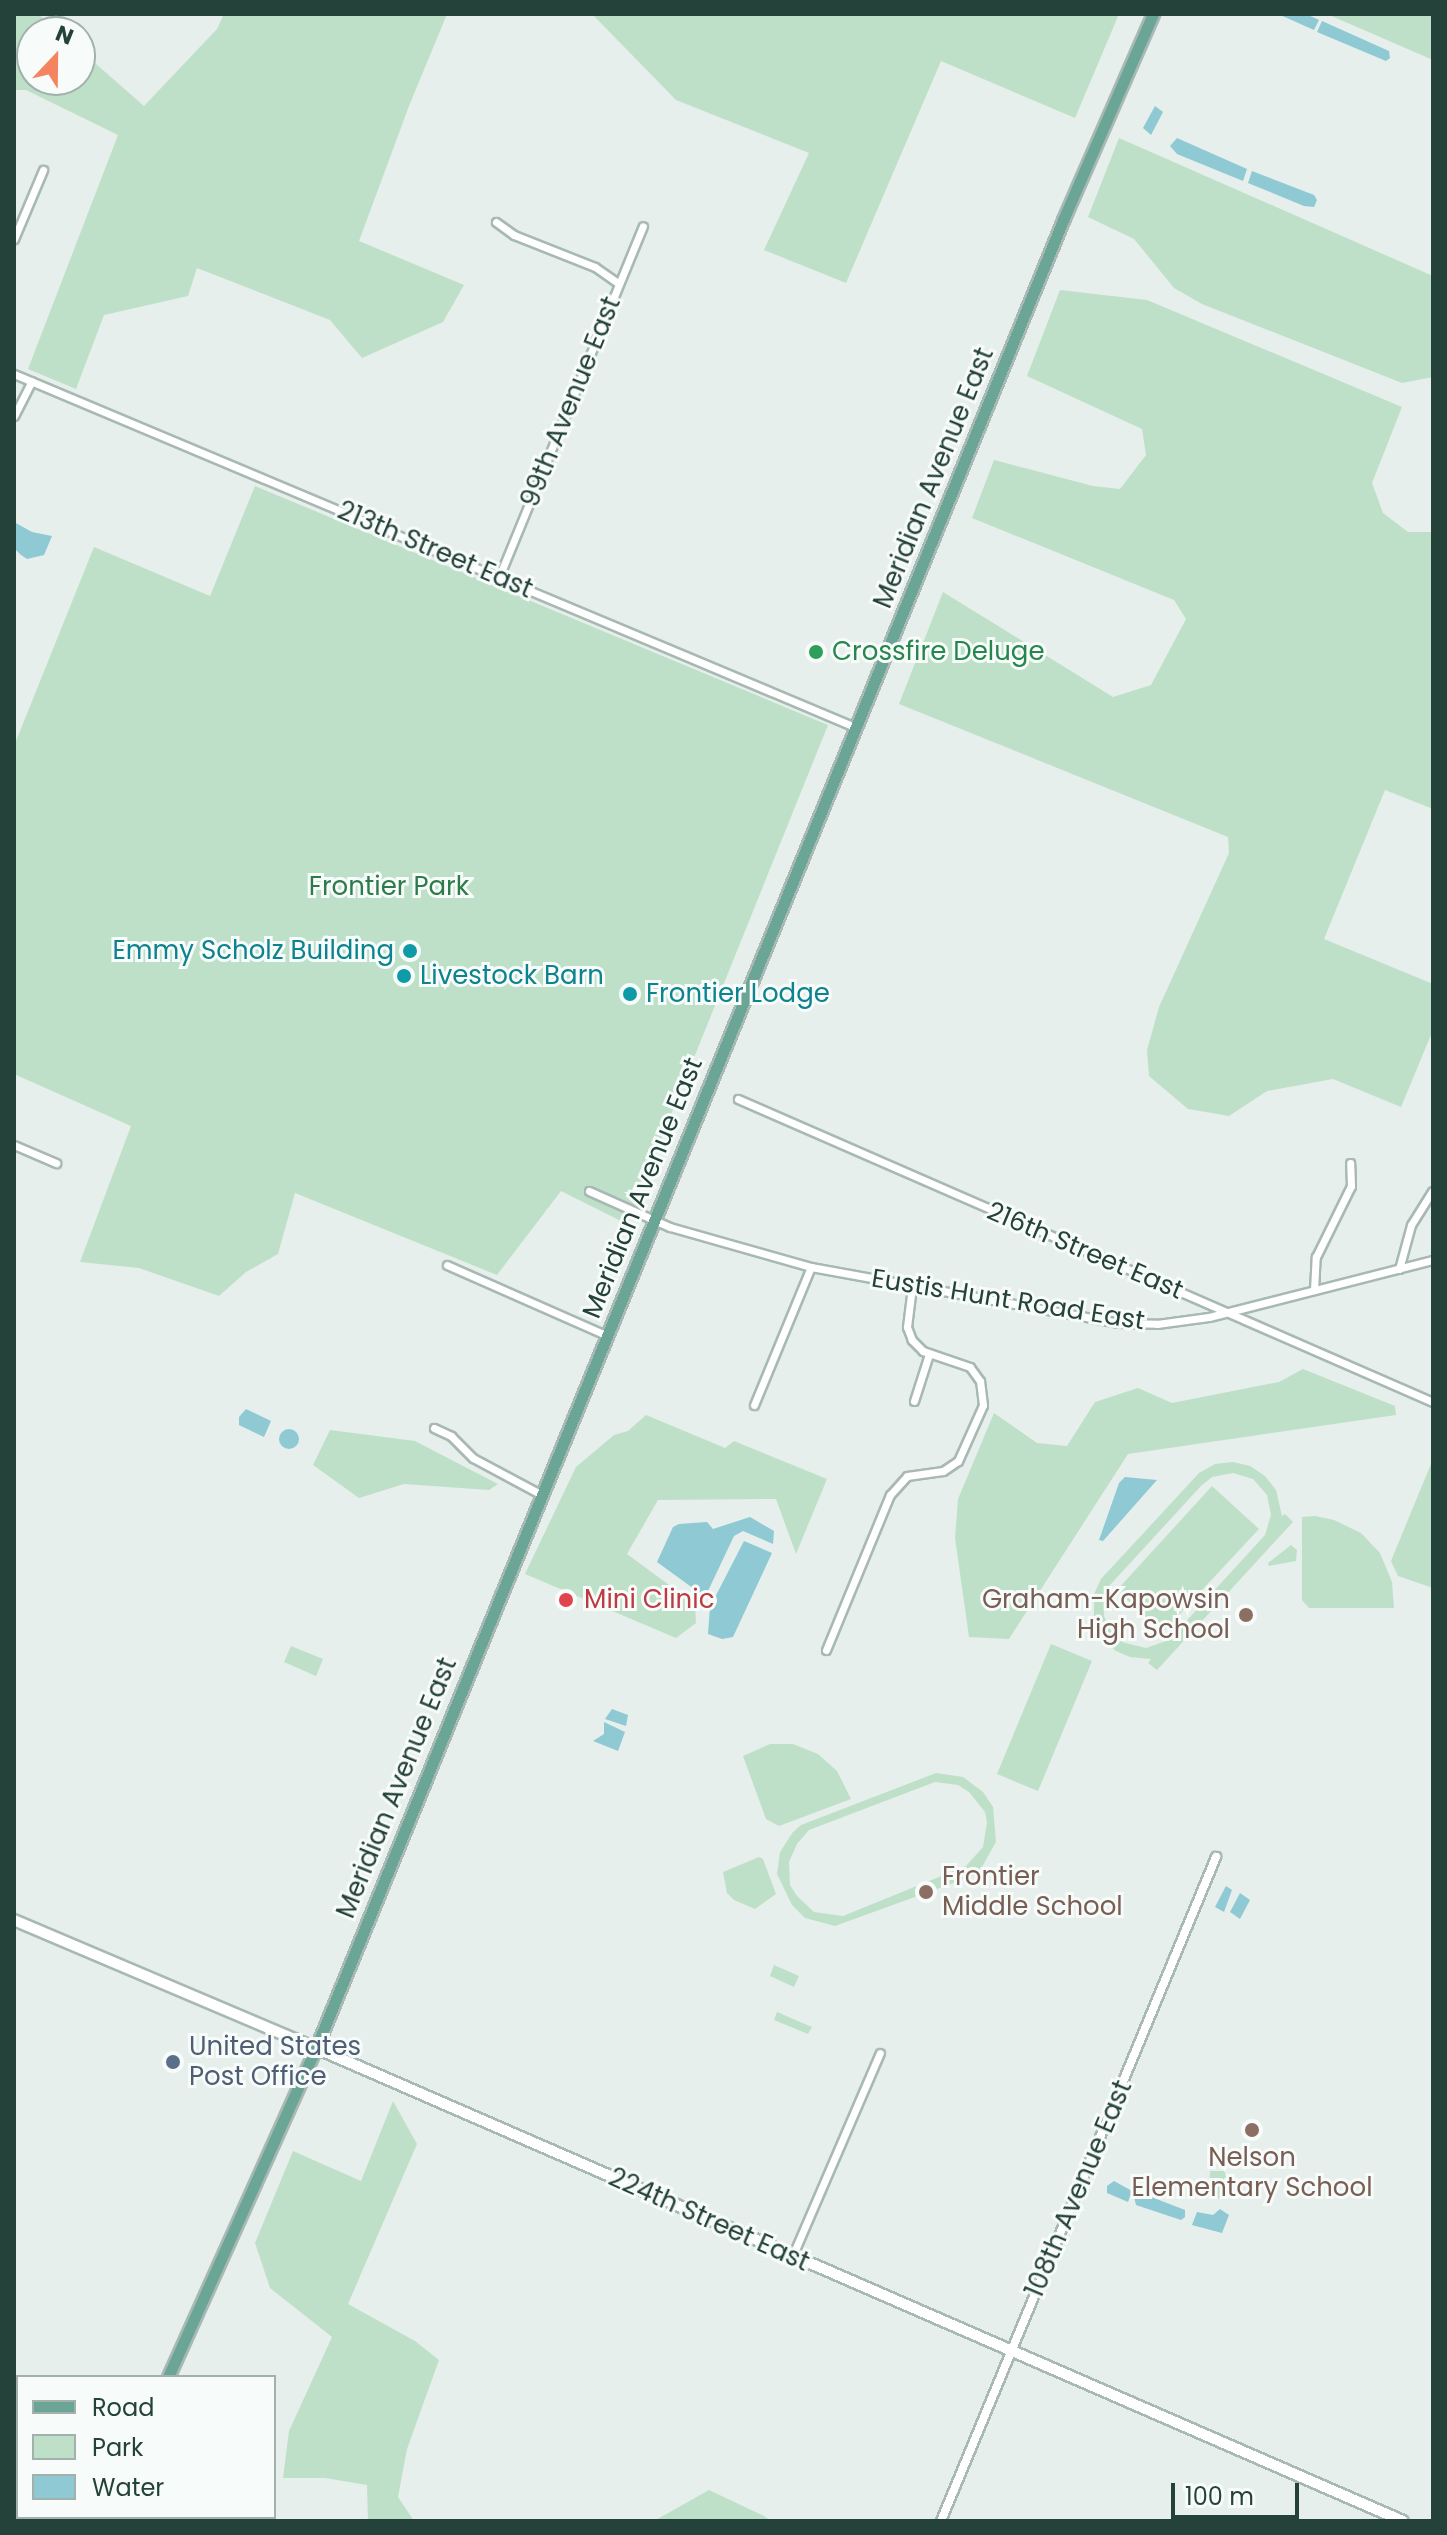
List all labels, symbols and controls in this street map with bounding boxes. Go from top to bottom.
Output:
north arrow [16,16,96,96]
text: N [51,18,78,53]
street label: 99th Avenue East [515,292,627,512]
street label: Meridian Avenue East [867,343,1001,613]
street label: 213th Street East [333,495,537,605]
place label: Crossfire Deluge [832,636,1044,668]
marker: Crossfire Deluge [807,643,825,661]
park label: Frontier Park [309,871,469,903]
place label: Emmy Scholz Building [112,935,394,967]
marker: Emmy Scholz Building [401,942,419,960]
place label: Livestock Barn [420,960,604,992]
marker: Livestock Barn [395,967,413,985]
place label: Frontier Lodge [646,978,830,1010]
marker: Frontier Lodge [621,985,639,1003]
street label: Meridian Avenue East [576,1053,710,1323]
street label: 216th Street East [982,1196,1188,1306]
street label: Eustis Hunt Road East [869,1263,1147,1337]
place label: Mini Clinic [584,1584,714,1616]
place label: Graham-Kapowsin High School [982,1584,1230,1646]
marker: Mini Clinic [555,1589,577,1611]
marker: Graham-Kapowsin High School [1237,1606,1255,1624]
street label: Meridian Avenue East [330,1653,464,1923]
place label: Frontier Middle School [942,1861,1123,1922]
marker: Frontier Middle School [917,1883,935,1901]
place label: United States Post Office [189,2031,361,2092]
marker: United States Post Office [164,2053,182,2071]
street label: 108th Avenue East [1019,2076,1139,2302]
marker: Nelson Elementary School [1243,2121,1261,2139]
place label: Nelson Elementary School [1131,2142,1373,2204]
street label: 224th Street East [604,2162,814,2278]
legend [16,2375,276,2519]
text: Road [92,2391,154,2424]
text: Park [92,2431,143,2464]
scale bar [1175,2467,1303,2517]
text: Water [92,2471,164,2504]
text: 100 m [1185,2480,1254,2513]

